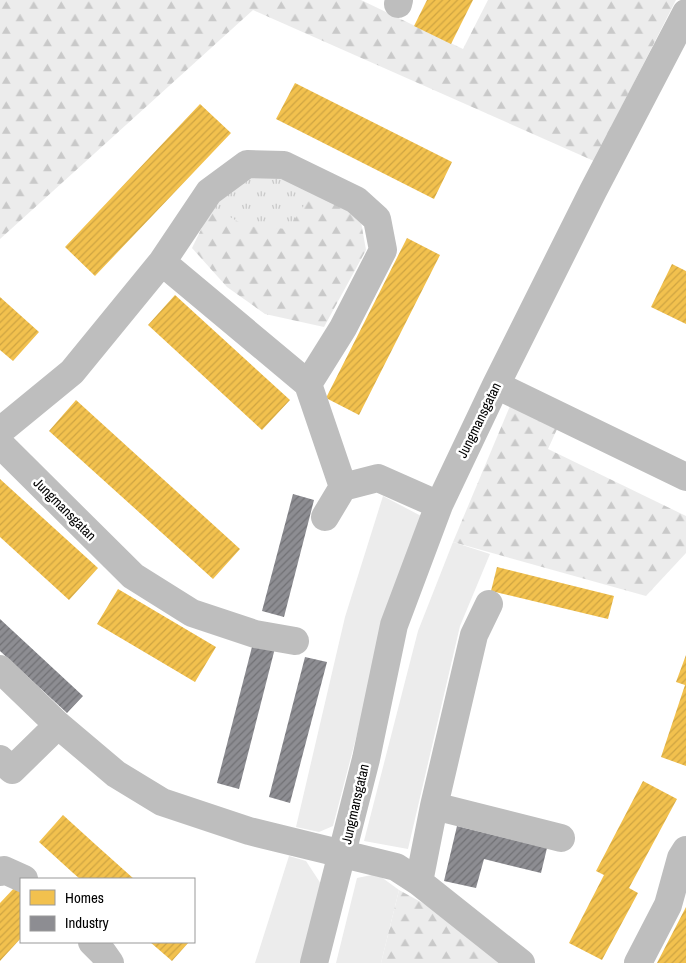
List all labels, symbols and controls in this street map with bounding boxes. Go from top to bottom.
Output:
street label: Jungmansgatan [453,379,505,461]
street label: Jungmansgatan [30,474,100,544]
street label: Jungmansgatan [337,762,373,846]
legend [20,878,195,943]
text: Homes [65,887,104,908]
text: Industry [65,912,110,933]

